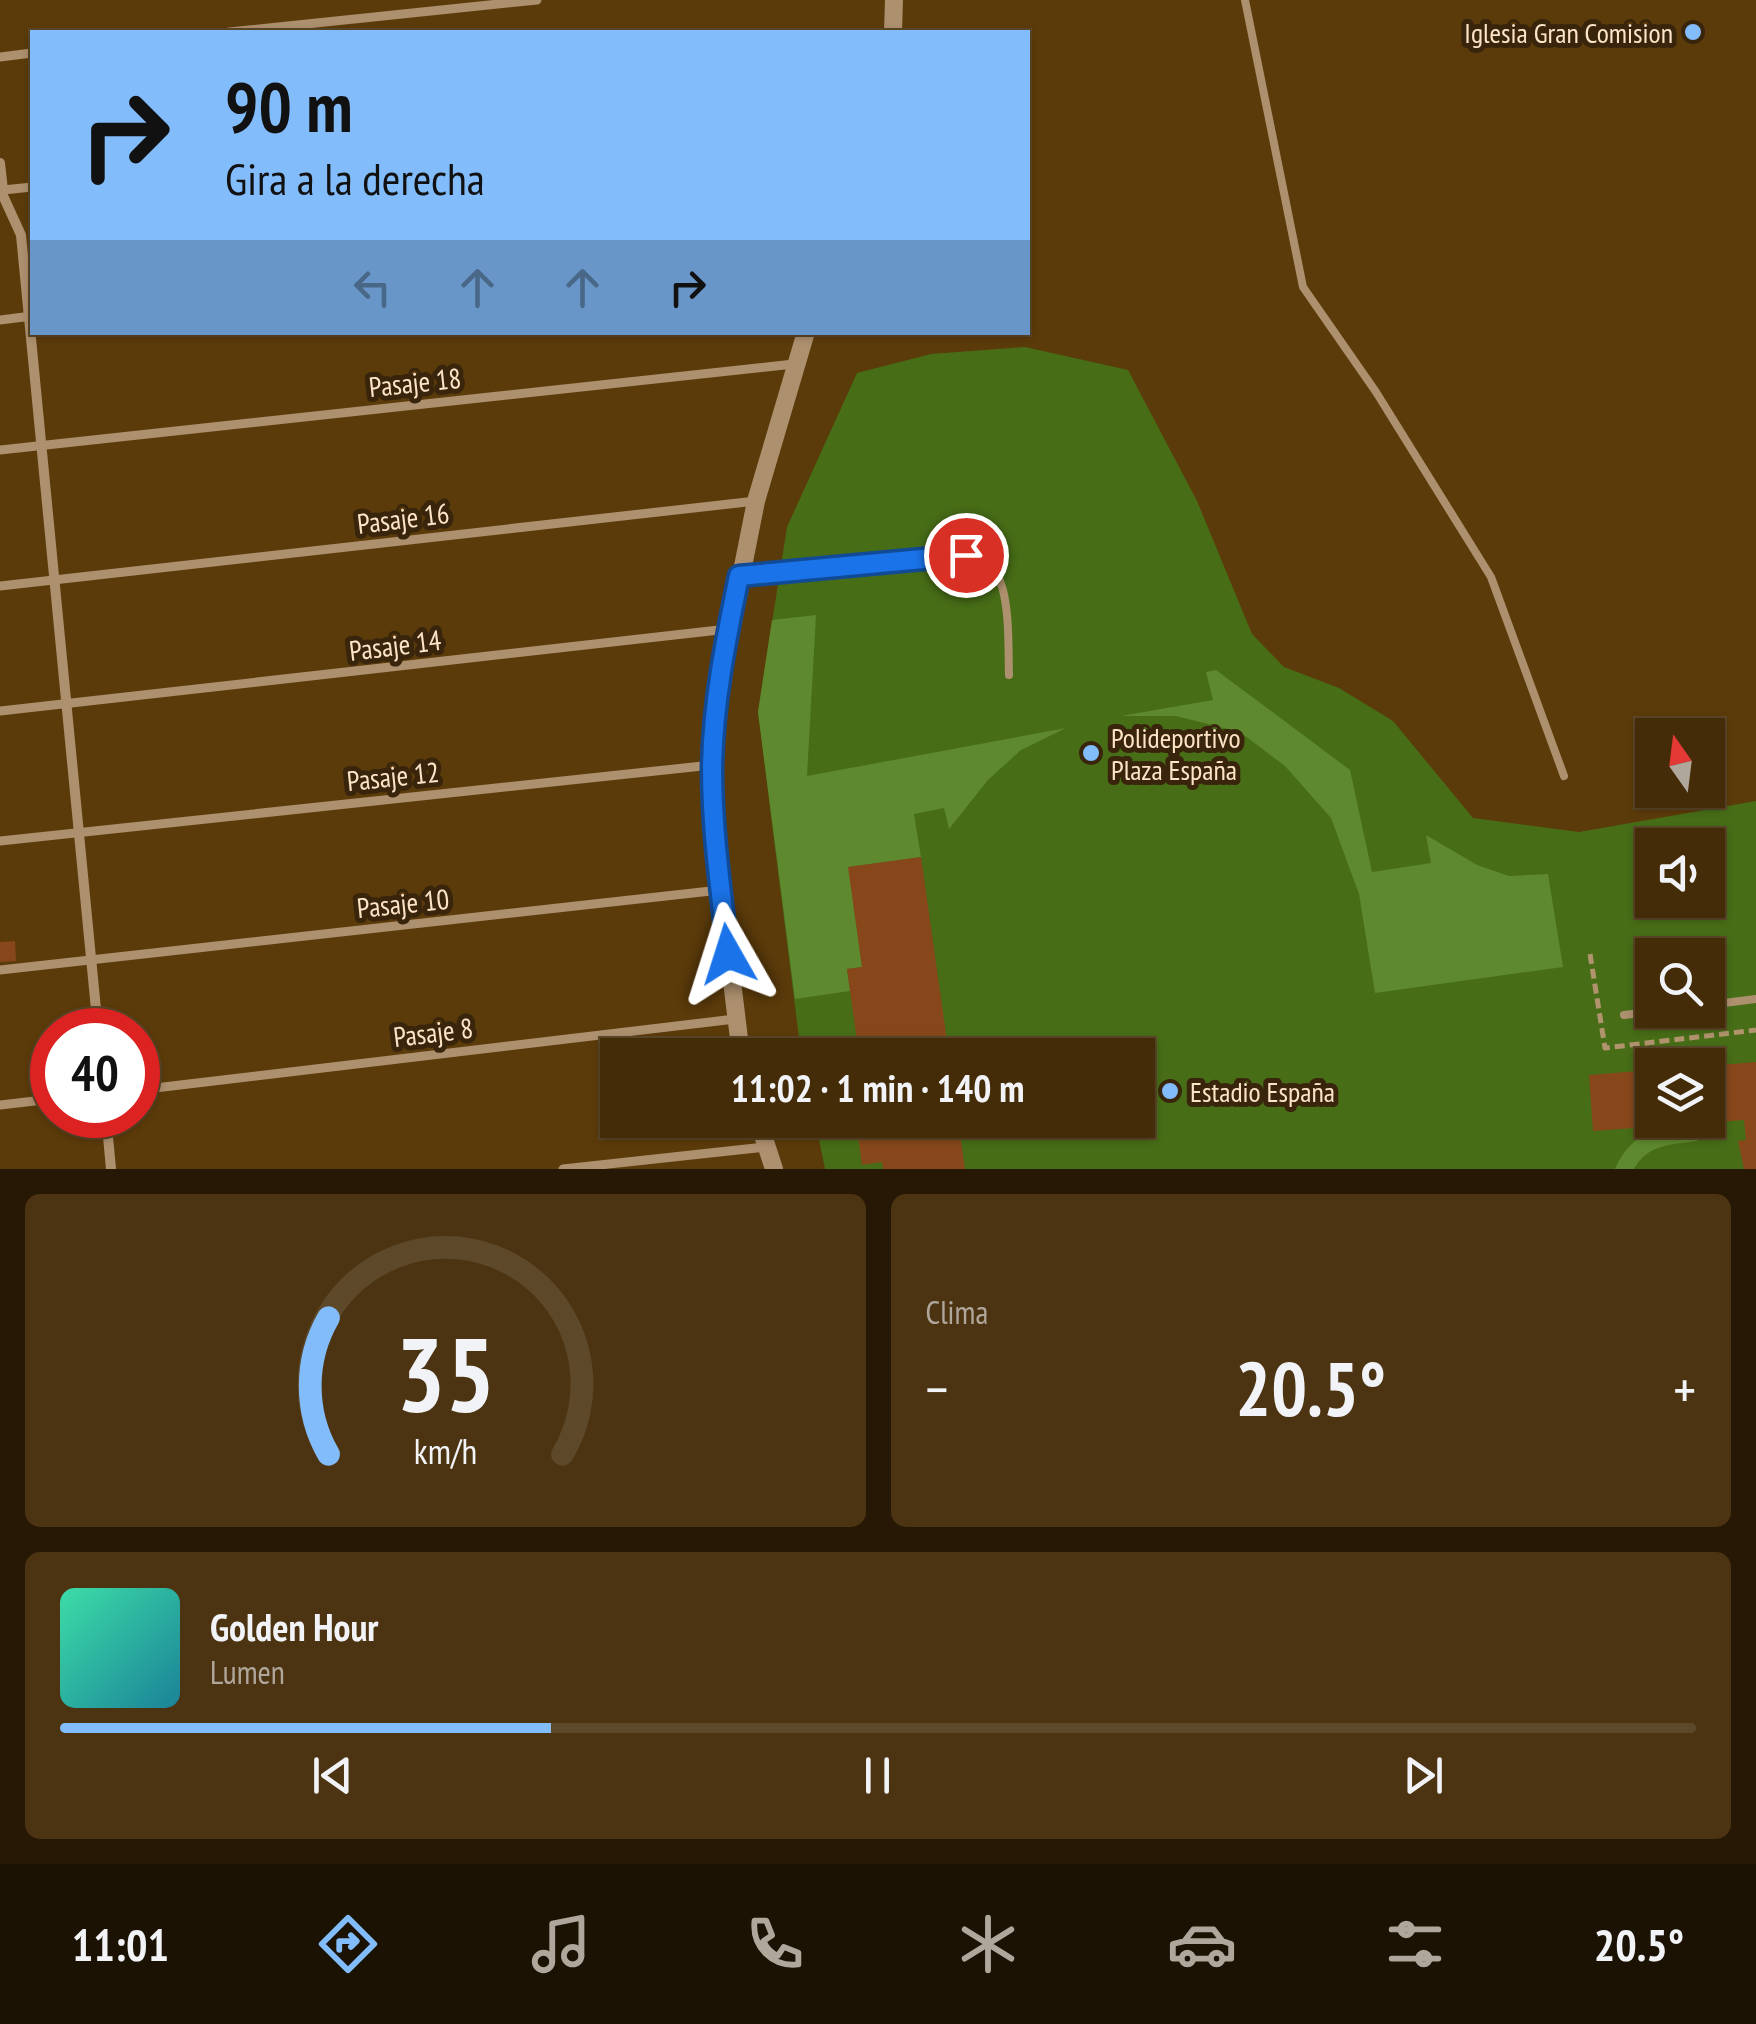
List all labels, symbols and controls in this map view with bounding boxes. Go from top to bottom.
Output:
place label: Iglesia Gran Comision [1464,14,1673,51]
marker: Iglesia Gran Comision [1682,21,1704,43]
text: 90 m [225,61,353,151]
icon: right [60,70,190,200]
text: Gira a la derecha [225,149,485,207]
icon: left [345,260,400,315]
icon: ahead [450,260,505,315]
icon: ahead [555,260,610,315]
icon: right [660,260,715,315]
street label: Pasaje 18 [367,359,463,405]
street label: Pasaje 16 [355,494,451,542]
pin [924,513,1009,598]
icon: arrive [939,528,994,583]
street label: Pasaje 14 [347,621,444,669]
north arrow [1635,718,1725,808]
map controls [1635,718,1725,1138]
place label: Polideportivo Plaza España [1111,719,1241,788]
marker: Polideportivo Plaza España [1080,742,1102,764]
street label: Pasaje 12 [345,753,441,799]
button: sound [1635,828,1725,918]
street label: Pasaje 10 [355,880,451,926]
position arrow [676,902,780,1006]
button: search [1635,938,1725,1028]
speed limit sign: 40 [30,1008,160,1138]
street label: Pasaje 8 [391,1009,475,1055]
button: layers [1635,1048,1725,1138]
text: 11:02 · 1 min · 140 m [731,1063,1024,1112]
place label: Estadio España [1190,1073,1335,1110]
marker: Estadio España [1159,1080,1181,1102]
text: Clima [926,1291,988,1333]
text: 35 [396,1306,495,1441]
text: 20.5° [1235,1340,1386,1437]
text: − [926,1353,948,1424]
text: + [1673,1353,1696,1424]
text: km/h [414,1428,477,1474]
text: Golden Hour [210,1602,379,1651]
text: Lumen [210,1651,285,1693]
icon: previous [305,1748,360,1803]
icon: pause [850,1748,905,1803]
icon: next [1396,1748,1451,1803]
icon: directions [313,1909,383,1979]
icon: music [526,1909,596,1979]
icon: phone [740,1909,810,1979]
icon: climate [953,1909,1023,1979]
icon: car [1167,1909,1237,1979]
icon: filters [1380,1909,1450,1979]
text: 11:01 [72,1915,169,1973]
text: 20.5° [1594,1915,1684,1973]

